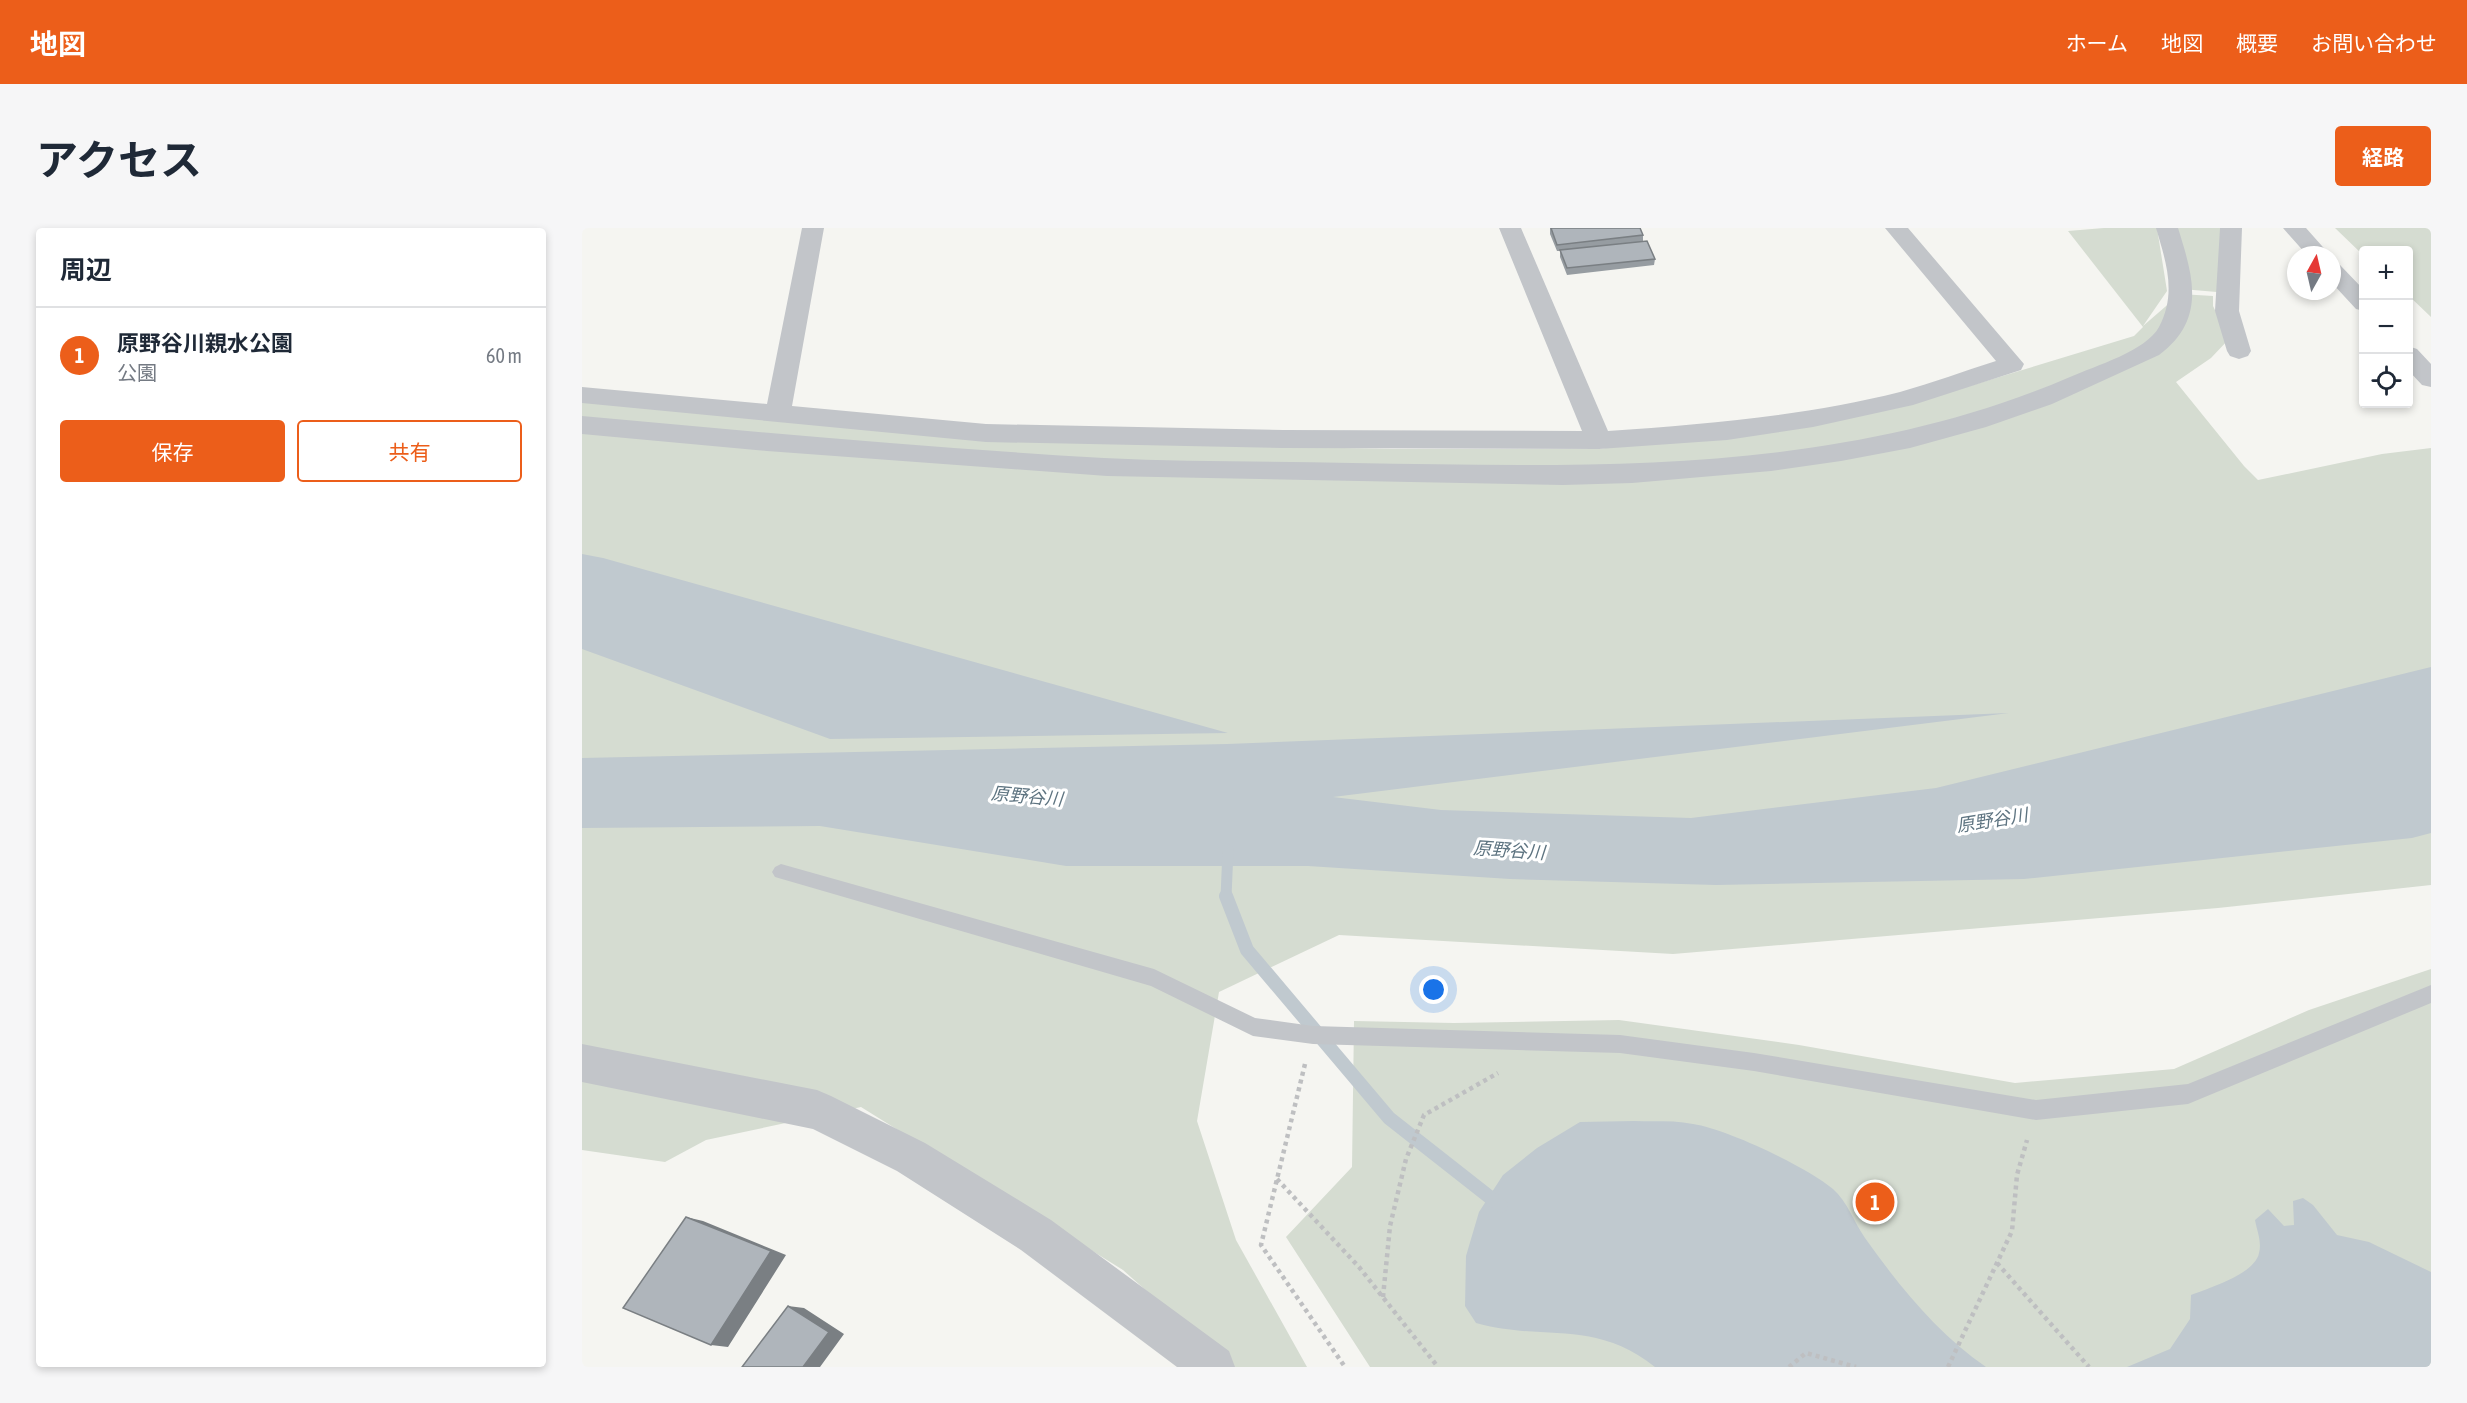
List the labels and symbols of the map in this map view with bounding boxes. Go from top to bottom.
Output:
north arrow [2287,246,2341,300]
water label: 原野谷川 [990,782,1066,810]
water label: 原野谷川 [1955,804,2031,836]
water label: 原野谷川 [1472,837,1548,863]
your location [1419,975,1448,1004]
pin: 1 [1856,1180,1894,1224]

